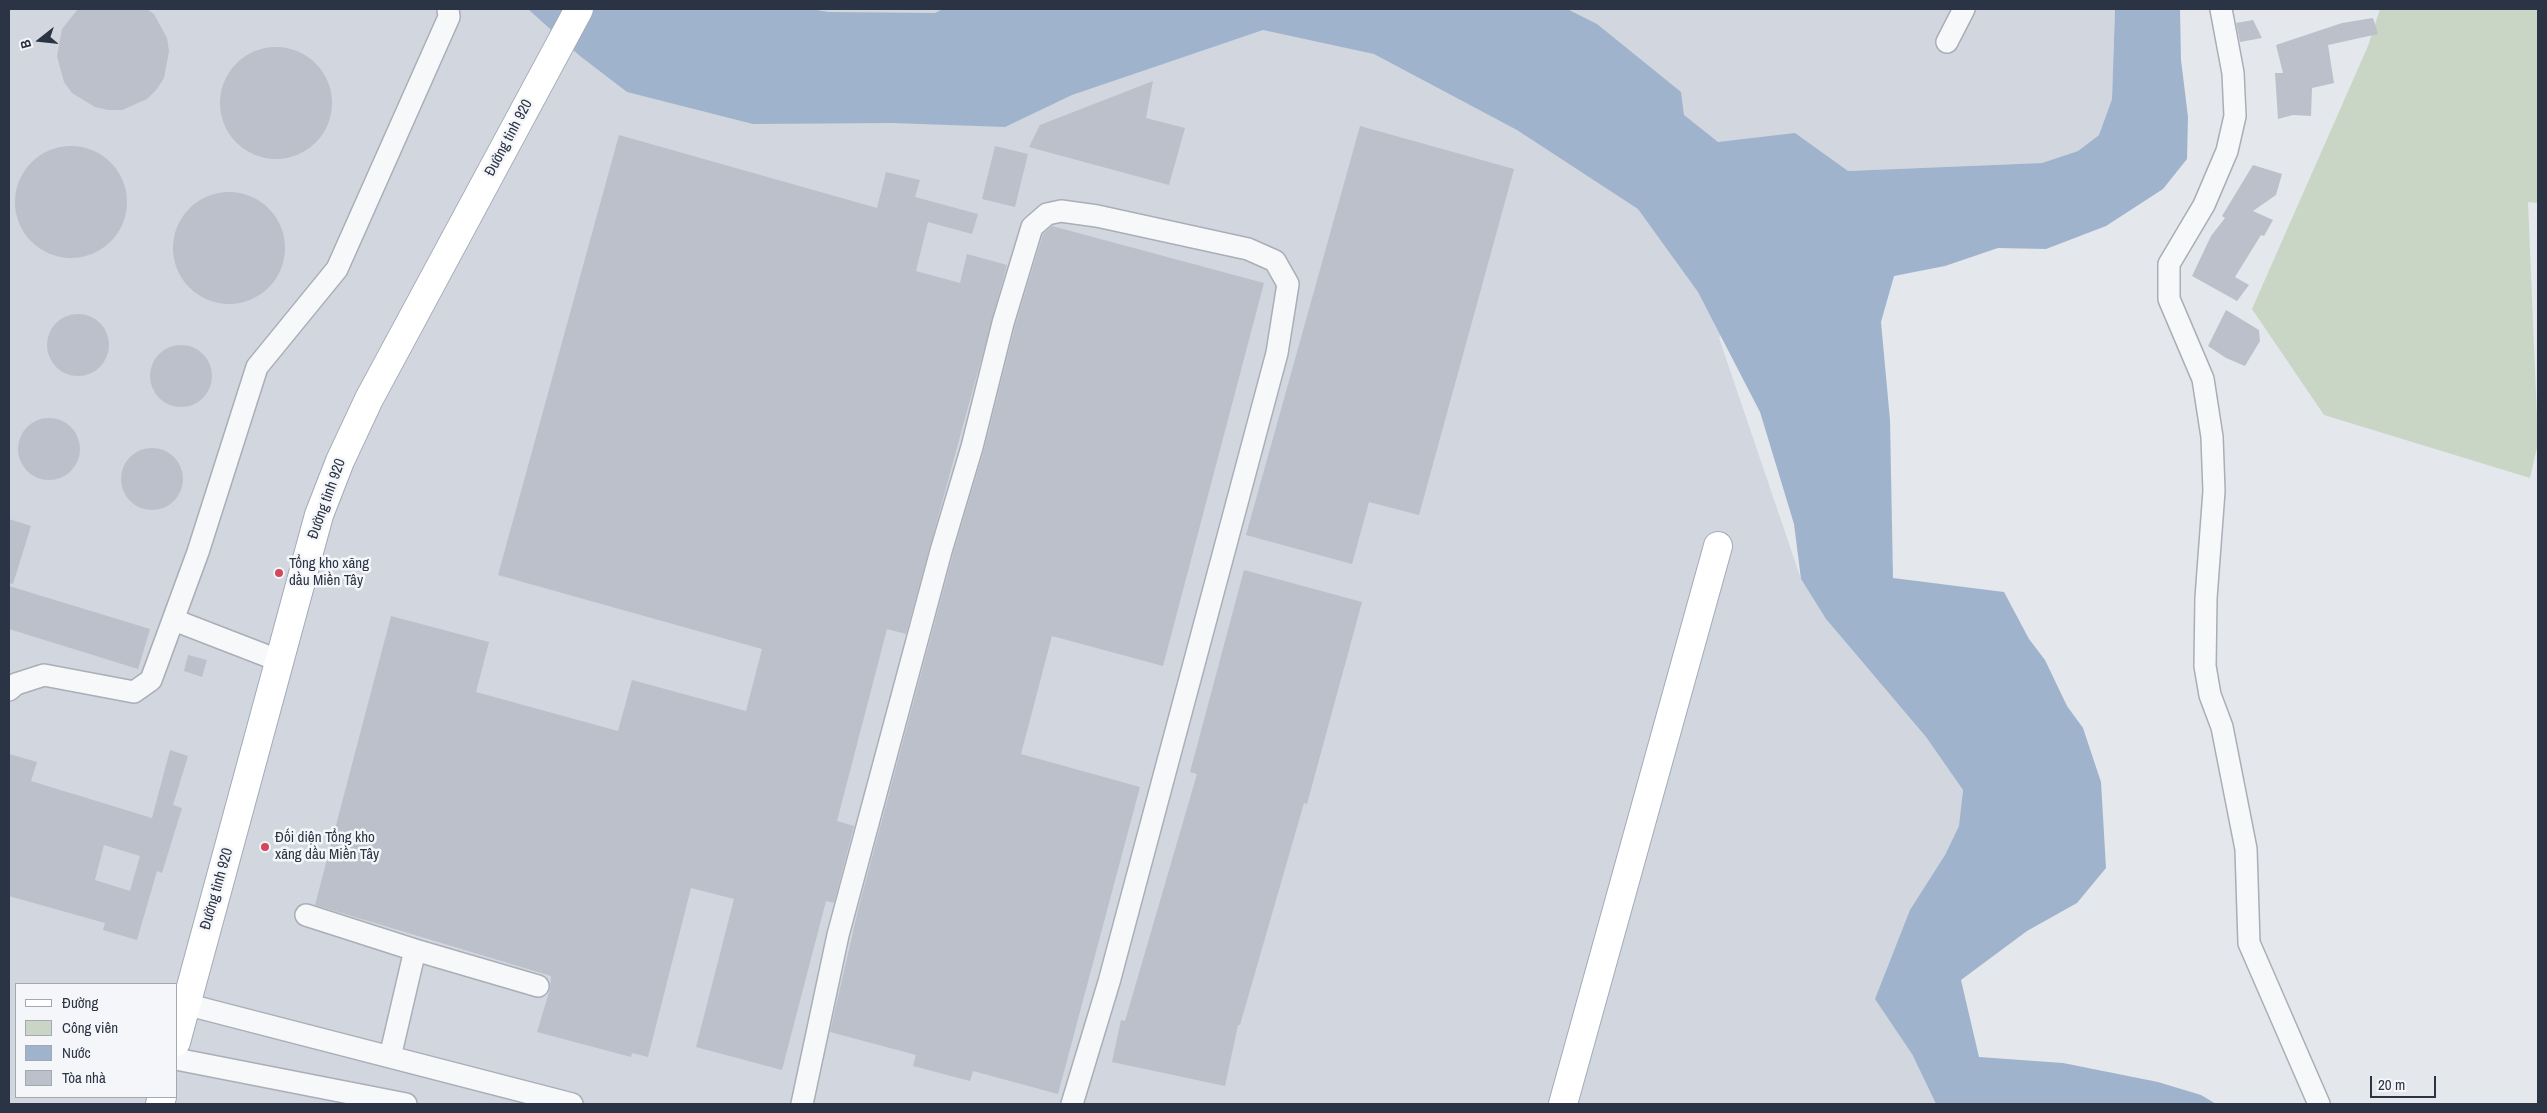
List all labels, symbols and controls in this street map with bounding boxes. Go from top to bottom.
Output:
north arrow [15,15,65,65]
text: B [16,38,35,51]
street label: Đường tỉnh 920 [481,97,537,179]
street label: Đường tỉnh 920 [304,456,350,542]
place label: Tổng kho xăng dầu Miền Tây [289,555,369,590]
marker: Tổng kho xăng dầu Miền Tây [273,567,285,579]
place label: Đối diện Tổng kho xăng dầu Miền Tây [275,829,379,864]
marker: Đối diện Tổng kho xăng dầu Miền Tây [259,841,271,853]
street label: Đường tỉnh 920 [197,846,237,932]
legend [15,983,178,1098]
text: Đường [62,992,98,1013]
text: Công viên [62,1017,118,1038]
text: Nước [62,1042,91,1063]
scale bar [2372,1066,2438,1098]
text: Tòa nhà [62,1067,106,1088]
text: 20 m [2378,1074,2405,1095]

